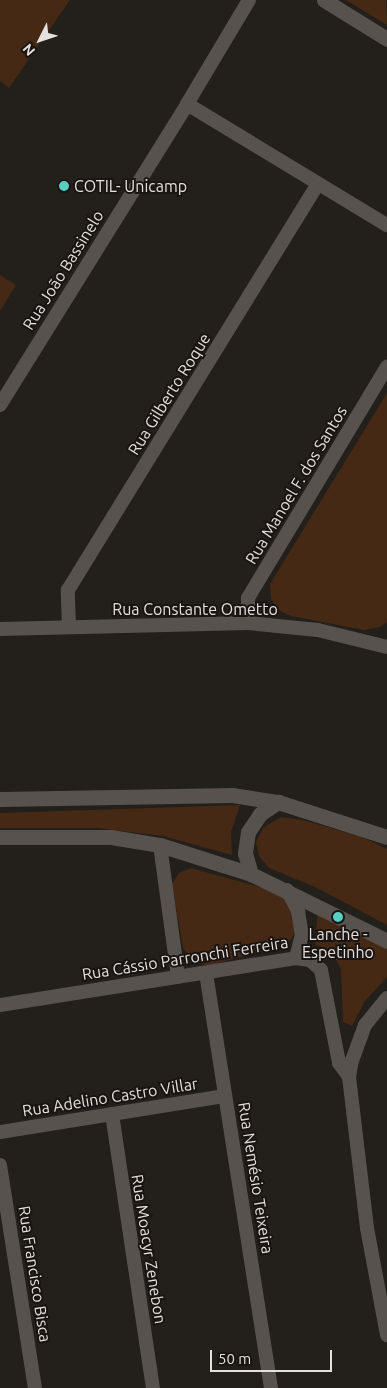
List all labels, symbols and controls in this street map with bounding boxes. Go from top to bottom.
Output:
north arrow [15,15,65,65]
text: N [19,41,38,59]
place label: COTIL- Unicamp [74,176,187,196]
marker: COTIL- Unicamp [58,180,70,192]
street label: Rua João Bassinelo [19,207,107,333]
street label: Rua Gilberto Roque [124,330,214,458]
street label: Rua Manoel F. dos Santos [241,402,351,568]
street label: Rua Constante Ometto [112,599,278,619]
marker: Lanche - Espetinho [332,911,344,923]
place label: Lanche - Espetinho [302,924,374,962]
street label: Rua Cássio Parronchi Ferreira [81,932,289,984]
street label: Rua Adelino Castro Villar [21,1074,199,1120]
street label: Rua Nemésio Teixeira [235,1101,277,1255]
street label: Rua Moacyr Zenebon [128,1173,170,1325]
street label: Rua Francisco Bisca [15,1204,55,1344]
scale bar [212,1340,334,1372]
text: 50 m [218,1350,251,1367]

